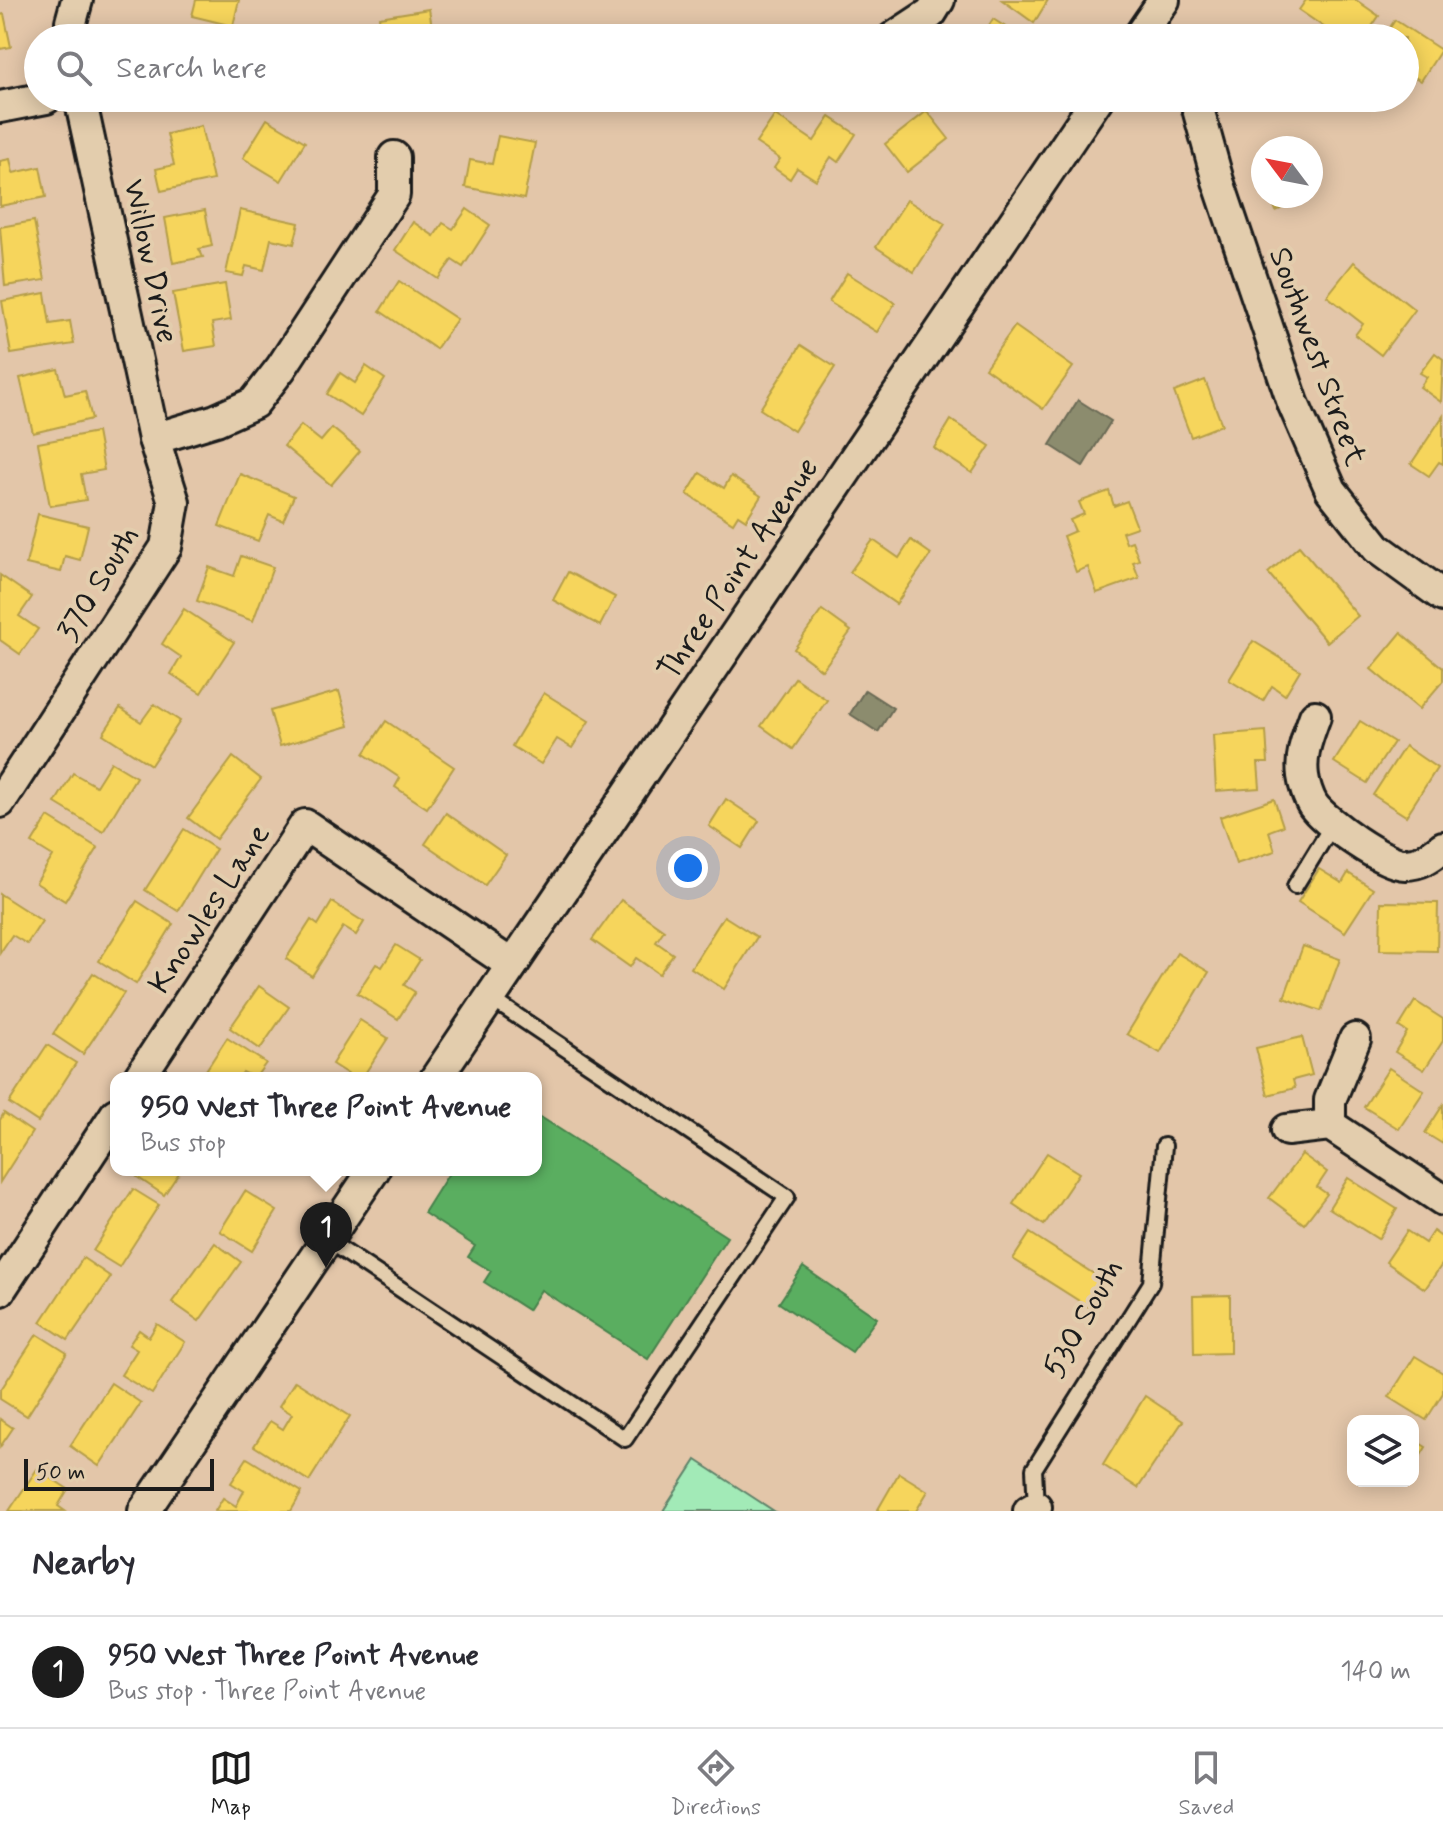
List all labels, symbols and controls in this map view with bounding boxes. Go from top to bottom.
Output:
search box [24,24,1419,112]
icon: search [52,46,96,90]
text: Search here [116,49,267,88]
north arrow [1251,136,1323,208]
street label: Willow Drive [112,176,188,347]
street label: Southwest Street [1258,242,1376,472]
street label: Three Point Avenue [648,449,829,689]
street label: 370 South [48,518,150,650]
street label: Knowles Lane [139,816,280,1002]
your location [668,848,708,888]
popup [110,1072,542,1176]
text: 950 West Three Point Avenue [140,1088,512,1127]
text: Bus stop [140,1127,226,1161]
pin: 1 [300,1202,352,1268]
street label: 530 South [1034,1252,1134,1386]
map controls [1347,1415,1419,1487]
button: layers [1347,1415,1419,1487]
scale bar [24,1455,214,1491]
text: 50 m [36,1459,85,1487]
text: Nearby [32,1541,136,1586]
text: 950 West Three Point Avenue [108,1636,479,1675]
text: 1 [52,1655,64,1689]
text: 140 m [1340,1655,1411,1689]
text: Bus stop · Three Point Avenue [108,1675,426,1709]
tab: Map [209,1746,253,1822]
tab: Directions [670,1746,761,1822]
tab: Saved [1179,1746,1234,1822]

